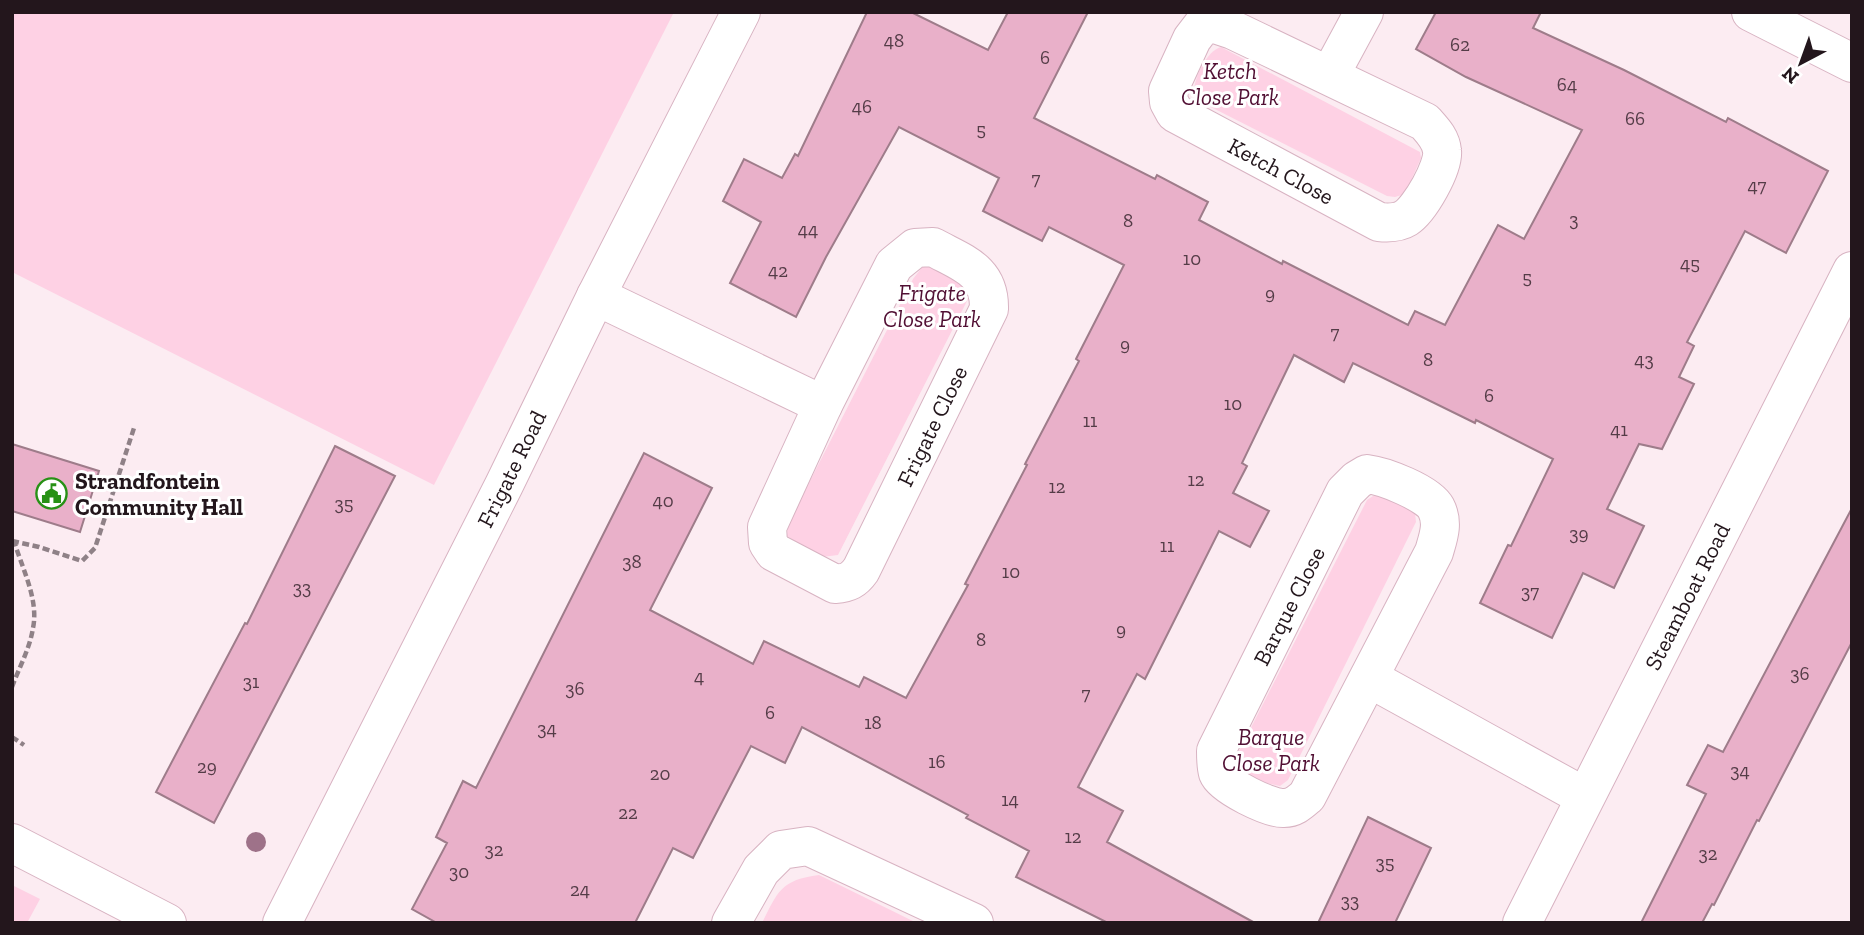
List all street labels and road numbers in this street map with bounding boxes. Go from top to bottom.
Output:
street label: Ketch Close [1223,131,1339,211]
street label: Frigate Close [891,361,973,491]
street label: Frigate Road [471,405,552,532]
street label: Steamboat Road [1638,518,1736,675]
street label: Barque Close [1247,542,1331,670]

